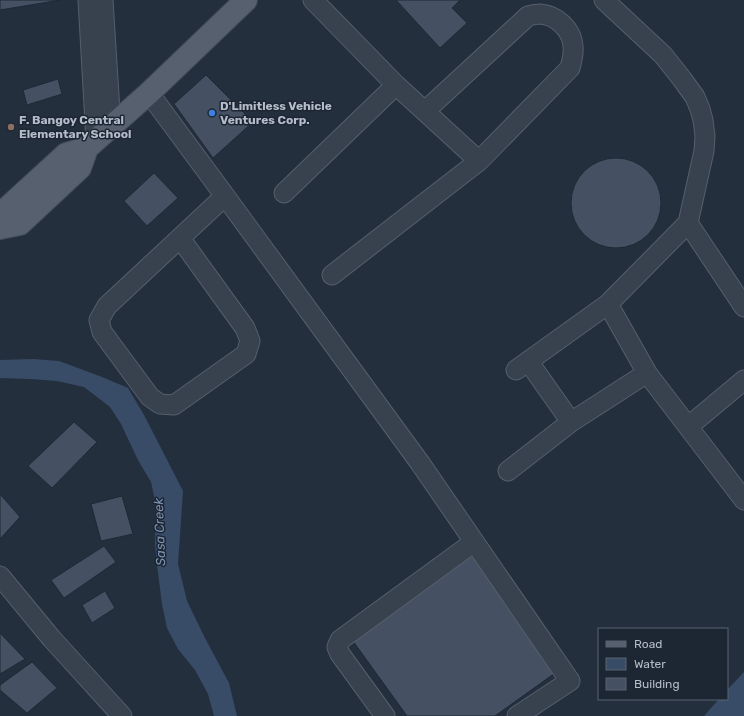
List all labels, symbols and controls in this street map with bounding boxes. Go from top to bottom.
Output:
place label: D'Limitless Vehicle Ventures Corp. [220,99,332,127]
marker: D'Limitless Vehicle Ventures Corp. [207,108,217,118]
place label: F. Bangoy Central Elementary School [19,113,131,141]
marker: F. Bangoy Central Elementary School [6,122,16,132]
water label: Sasa Creek [151,498,168,566]
legend [598,628,728,700]
text: Road [634,637,662,651]
text: Water [634,657,666,671]
text: Building [634,677,680,691]

